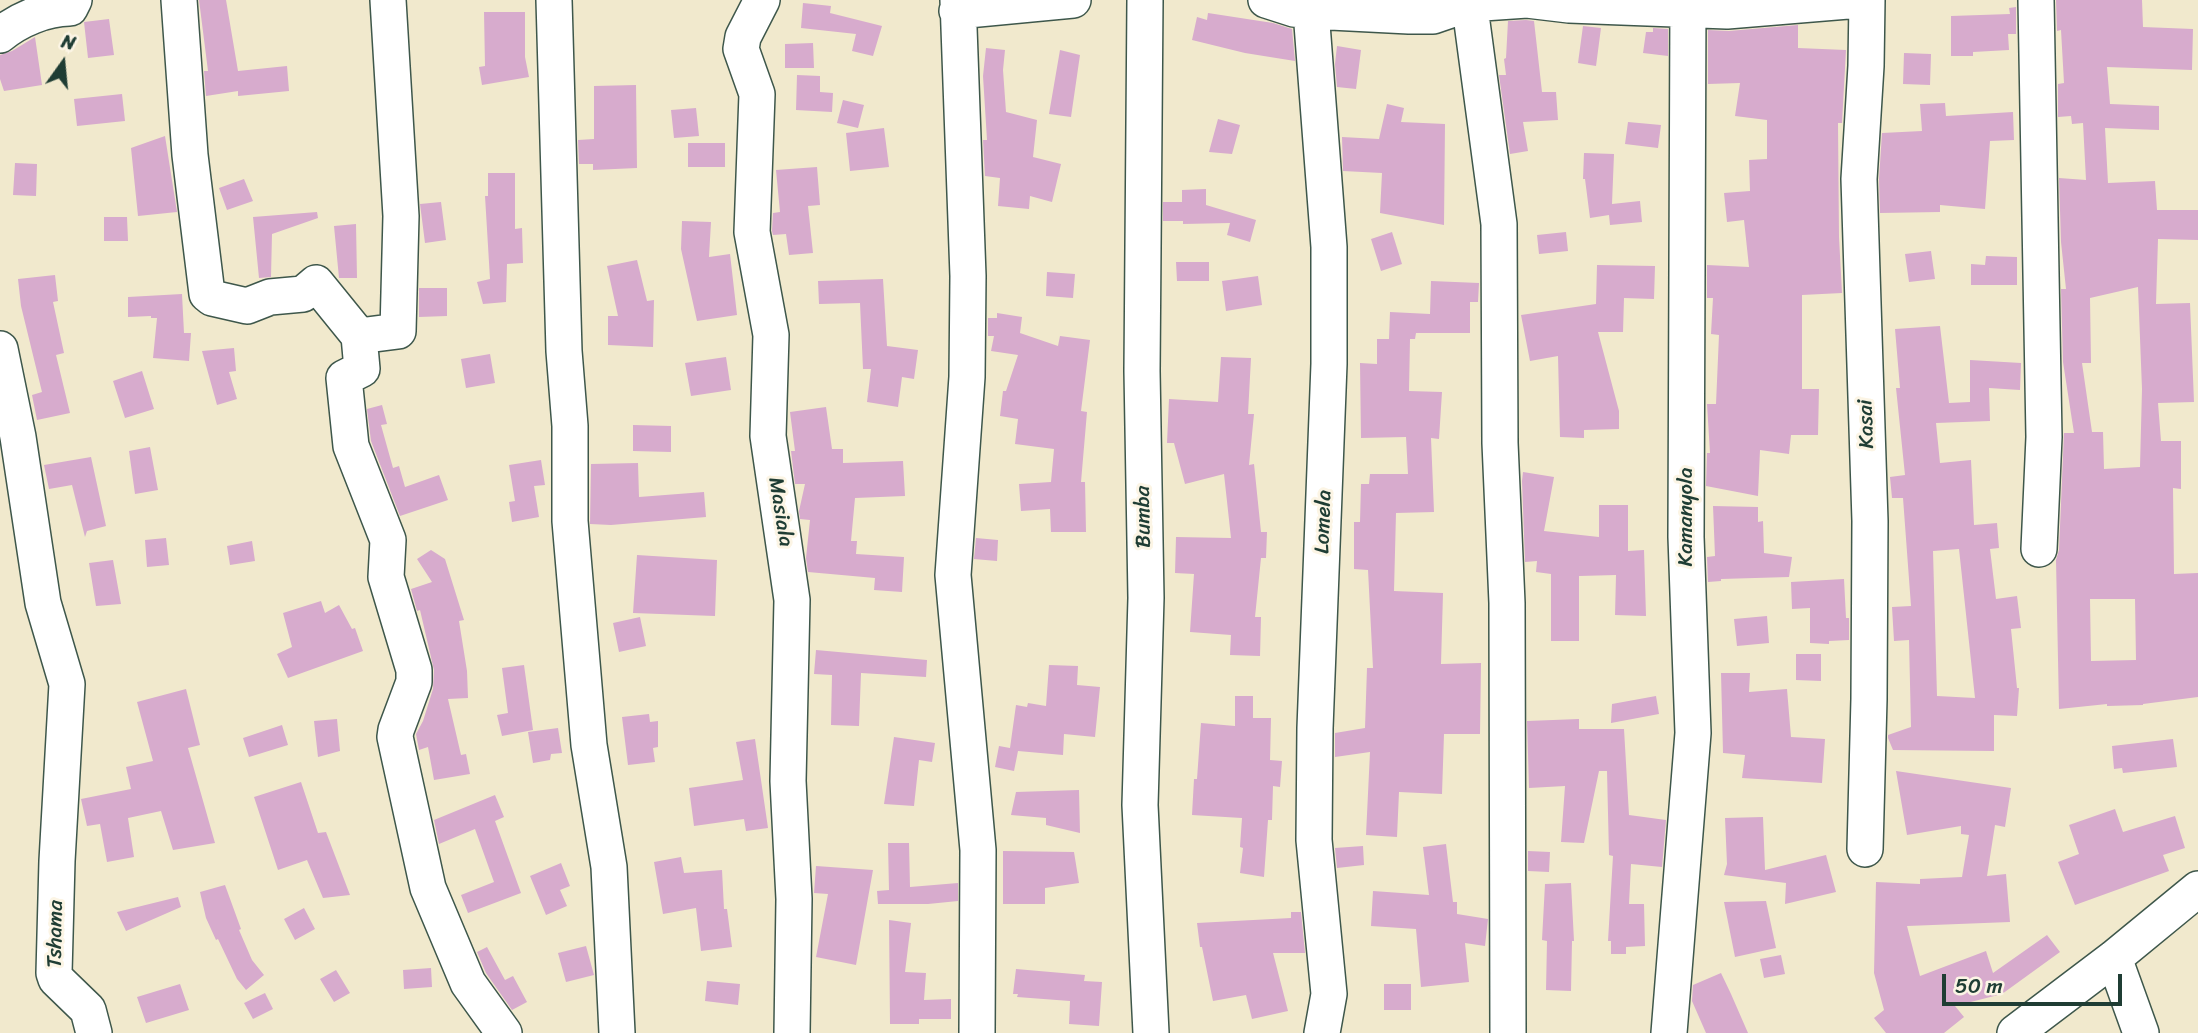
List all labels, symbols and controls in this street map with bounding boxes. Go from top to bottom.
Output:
text: N [58,25,79,60]
north arrow [28,28,98,98]
street label: Kasai [1854,399,1880,449]
street label: Kamanyola [1674,468,1700,566]
street label: Masiala [762,475,798,549]
street label: Bumba [1131,486,1157,548]
street label: Lomela [1310,490,1338,554]
street label: Tshama [43,900,69,968]
scale bar [1946,960,2126,1004]
text: 50 m [1955,967,2003,1005]

